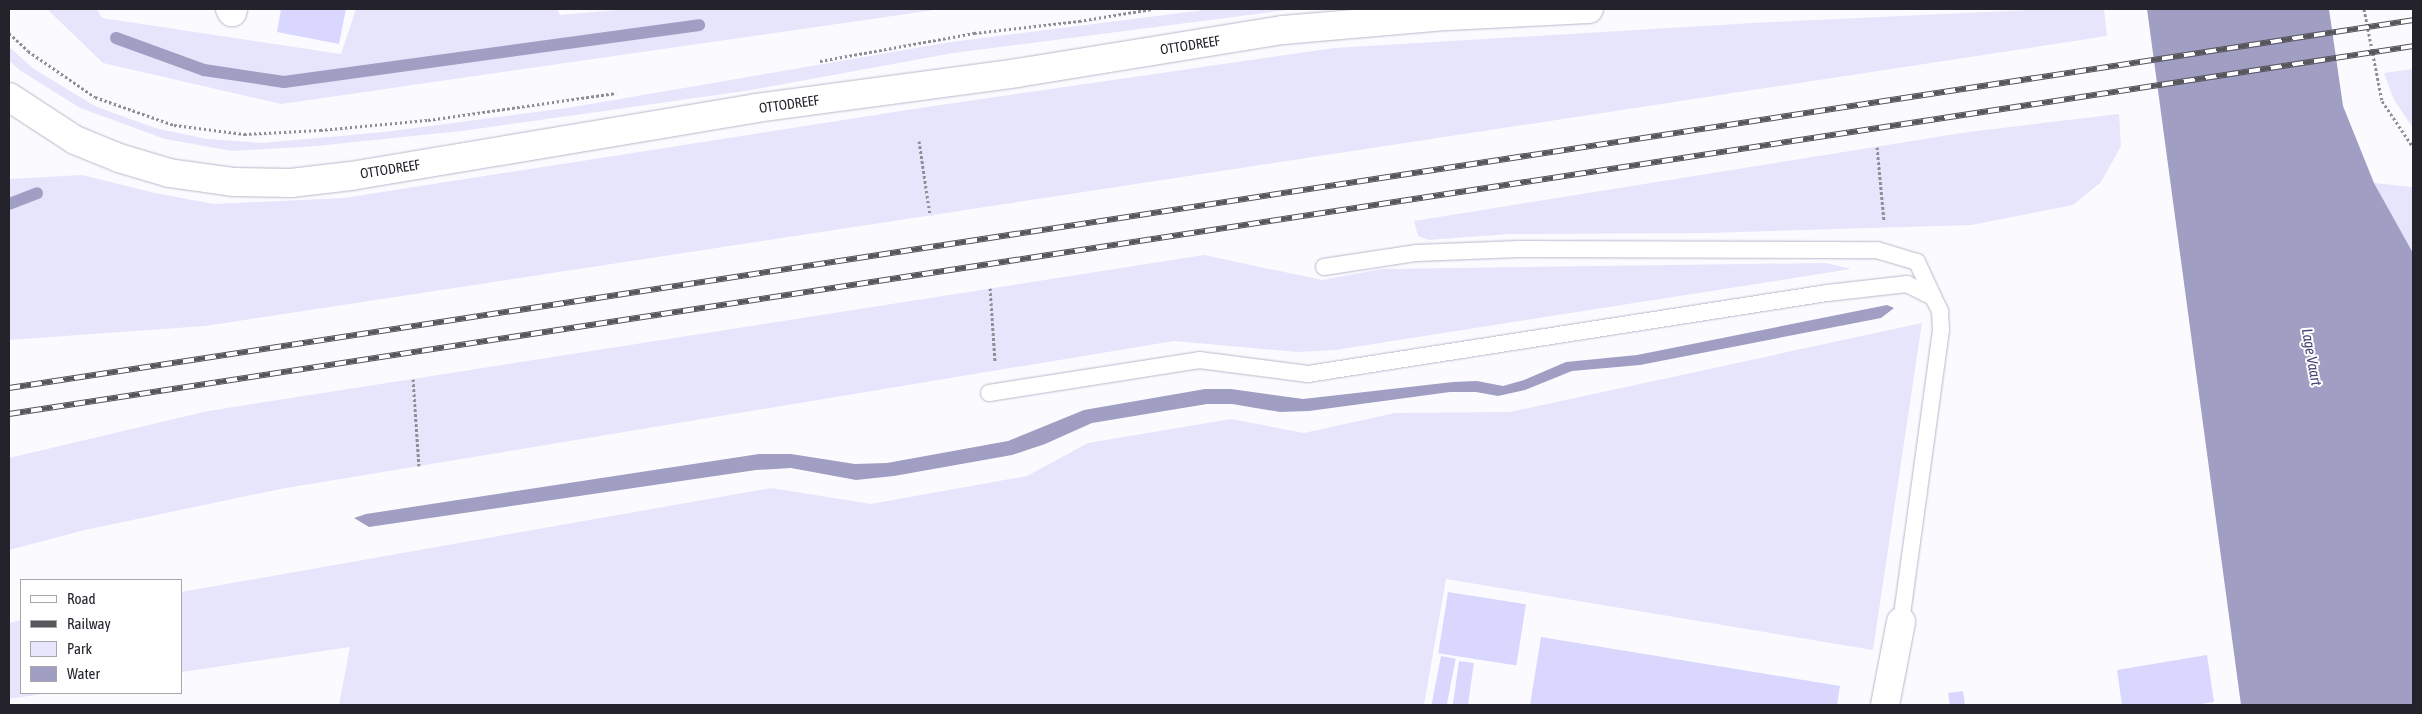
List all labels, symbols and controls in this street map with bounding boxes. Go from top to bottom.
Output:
street label: OTTODREEF [1159,32,1221,58]
street label: OTTODREEF [758,91,820,117]
street label: OTTODREEF [359,156,421,182]
water label: Lage Vaart [2298,327,2326,387]
legend [20,579,182,694]
text: Road [67,590,96,607]
text: Railway [67,615,111,632]
text: Park [67,640,92,657]
text: Water [67,665,100,682]

